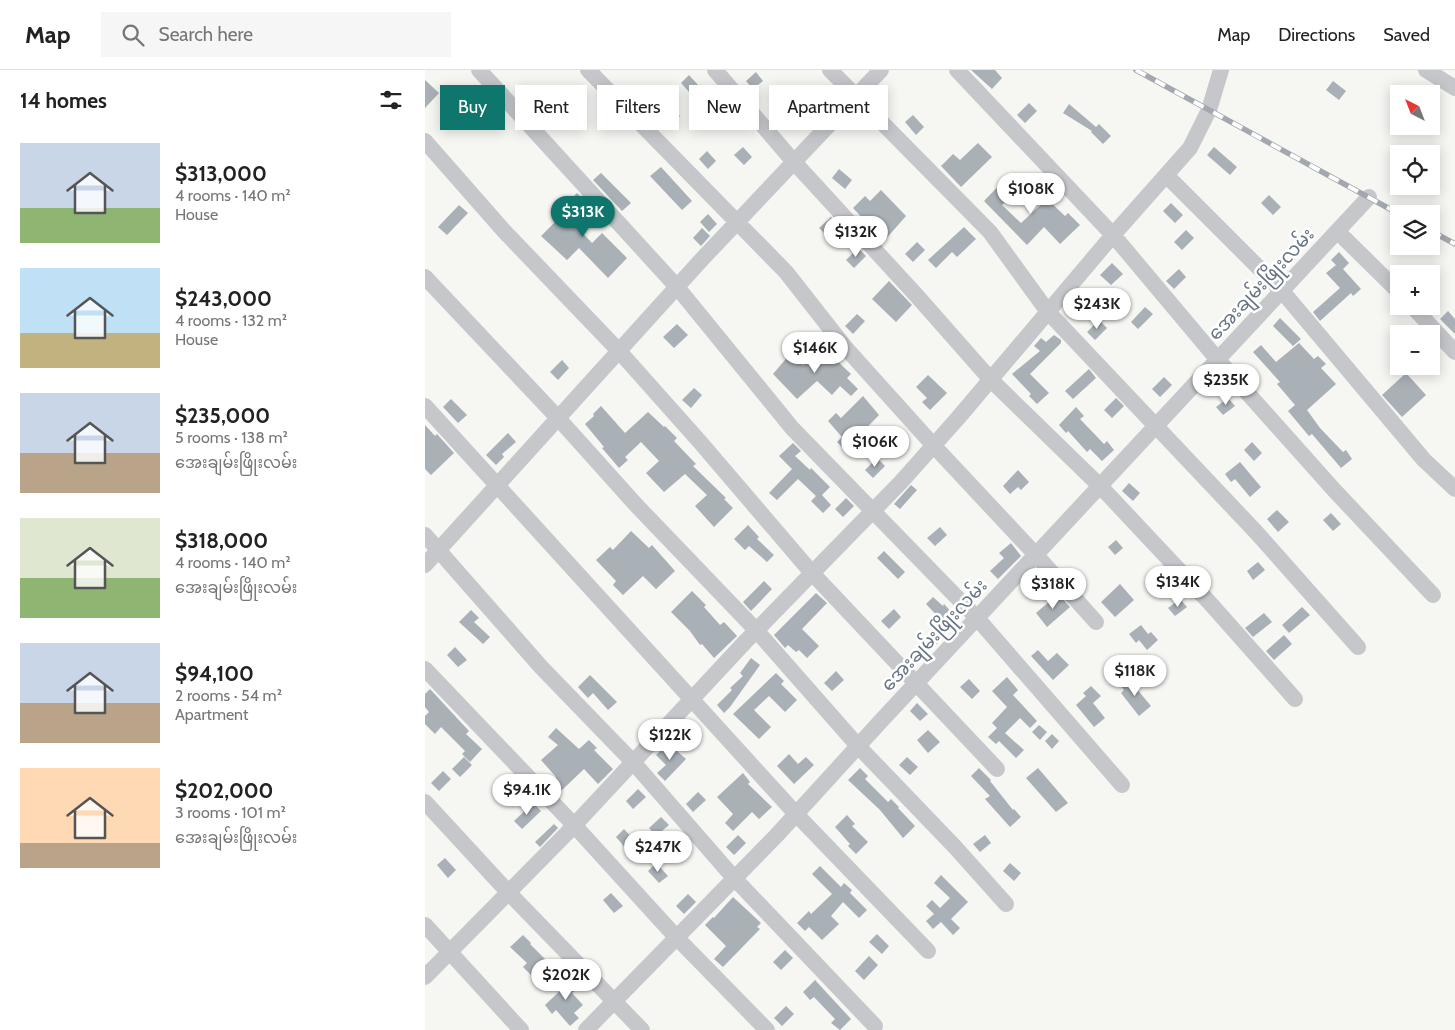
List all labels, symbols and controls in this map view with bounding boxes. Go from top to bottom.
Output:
search box [101,12,451,57]
text: Map [25,20,71,49]
icon: search [119,21,147,49]
text: Search here [159,23,253,46]
text: Map [1217,24,1250,46]
text: Directions [1278,24,1355,46]
text: Saved [1383,24,1430,46]
chip: Buy [440,85,505,130]
chip: Rent [515,85,587,130]
chip: Filters [597,85,679,130]
chip: New [689,85,759,130]
chip: Apartment [769,85,888,130]
north arrow [1390,85,1440,135]
map controls [1390,85,1440,375]
icon: filters [377,86,405,114]
text: 14 homes [20,88,107,113]
button: locate [1390,145,1440,195]
text: $313,000 [175,161,267,186]
icon: home [60,163,120,223]
pin: $108K [996,172,1066,215]
text: $108K [1008,179,1054,198]
text: 4 rooms · 140 m² [175,186,291,205]
pin: $313K [548,196,618,238]
text: $313K [562,202,604,221]
text: House [175,205,218,224]
button: layers [1390,205,1440,255]
pin: $132K [821,216,891,258]
street label: အေးချမ်းဖြိုးလမ်း [1201,221,1322,348]
text: $132K [835,222,877,241]
button: + [1390,265,1440,315]
text: $243,000 [175,286,272,311]
icon: home [60,288,120,348]
pin: $243K [1062,288,1132,330]
text: $243K [1074,294,1120,313]
text: 4 rooms · 132 m² [175,311,287,330]
button: − [1390,325,1440,375]
text: House [175,330,218,349]
pin: $146K [780,332,850,374]
text: $146K [793,338,837,357]
pin: $235K [1191,364,1261,406]
text: $235K [1204,370,1249,389]
text: $235,000 [175,403,270,428]
icon: home [60,413,120,473]
pin: $106K [840,426,910,468]
text: 5 rooms · 138 m² [175,428,288,447]
text: $106K [852,432,898,451]
text: အေးချမ်းဖြိုးလမ်း [175,453,297,472]
text: $318,000 [175,528,268,553]
icon: home [60,538,120,598]
text: 4 rooms · 140 m² [175,553,291,572]
pin: $134K [1143,566,1213,608]
pin: $318K [1018,568,1088,610]
street label: အေးချမ်းဖြိုးလမ်း [874,572,995,699]
text: $134K [1156,572,1200,591]
text: $318K [1031,574,1075,593]
text: အေးချမ်းဖြိုးလမ်း [175,578,297,597]
pin: $118K [1100,654,1170,697]
text: $94,100 [175,661,254,686]
text: $118K [1115,661,1155,680]
icon: home [60,663,120,723]
text: 2 rooms · 54 m² [175,686,282,705]
text: Apartment [175,705,248,724]
pin: $122K [635,718,705,761]
text: $122K [649,725,691,744]
pin: $94.1K [486,774,568,816]
text: $202,000 [175,778,273,803]
text: $94.1K [503,780,551,799]
icon: home [60,788,120,848]
text: 3 rooms · 101 m² [175,803,286,822]
text: အေးချမ်းဖြိုးလမ်း [175,828,297,847]
pin: $247K [623,830,693,873]
text: $247K [635,837,681,856]
pin: $202K [531,958,601,1001]
text: $202K [542,965,590,984]

